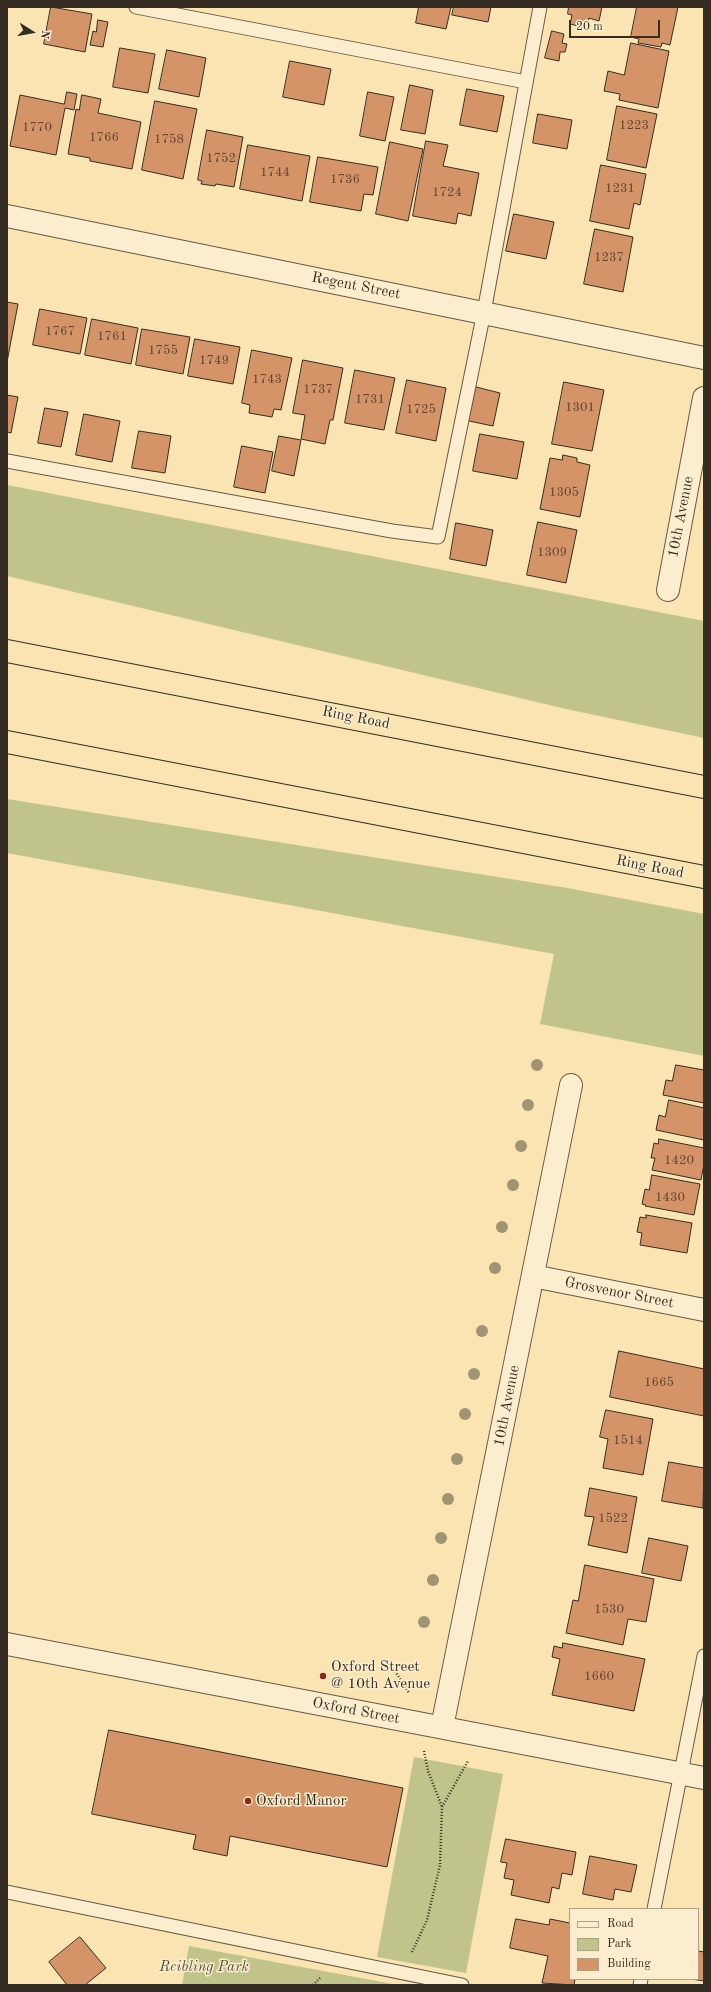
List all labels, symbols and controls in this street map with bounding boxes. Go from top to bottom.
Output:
north arrow [12,12,52,52]
scale bar [571,12,662,38]
text: 20 m [576,21,603,33]
text: N [38,29,50,40]
house number: 1223 [619,118,649,134]
house number: 1770 [22,120,52,136]
house number: 1766 [89,130,119,146]
house number: 1758 [154,132,184,148]
house number: 1752 [206,151,236,167]
house number: 1744 [260,165,290,181]
house number: 1736 [330,172,360,188]
house number: 1231 [605,181,635,197]
house number: 1724 [432,185,462,201]
house number: 1237 [594,250,624,266]
street label: Regent Street [310,269,402,303]
house number: 1767 [45,324,75,340]
house number: 1761 [97,329,127,345]
house number: 1755 [148,343,178,359]
house number: 1749 [199,353,229,369]
house number: 1743 [252,372,282,388]
house number: 1737 [303,382,333,398]
house number: 1731 [355,392,385,408]
house number: 1301 [565,400,595,416]
house number: 1725 [406,402,436,418]
street label: 10th Avenue [664,475,698,559]
house number: 1305 [549,485,579,501]
house number: 1309 [537,545,567,561]
street label: Ring Road [321,703,391,733]
street label: Ring Road [615,852,685,882]
house number: 1420 [664,1153,694,1169]
house number: 1430 [655,1190,685,1206]
street label: Grosvenor Street [563,1274,675,1312]
street label: 10th Avenue [490,1364,524,1448]
house number: 1665 [644,1375,674,1391]
house number: 1514 [613,1433,643,1449]
house number: 1522 [598,1511,628,1527]
house number: 1530 [594,1602,624,1618]
place label: Oxford Street @ 10th Avenue [331,1658,430,1693]
house number: 1660 [584,1669,614,1685]
marker: Oxford Street @ 10th Avenue [318,1671,328,1681]
street label: Oxford Street [311,1694,401,1728]
place label: Oxford Manor [256,1792,347,1810]
marker: Oxford Manor [243,1796,253,1806]
legend [569,1908,699,1980]
text: Road [607,1918,634,1930]
text: Park [607,1938,632,1950]
park label: Reibling Park [159,1958,249,1976]
text: Building [607,1958,651,1970]

